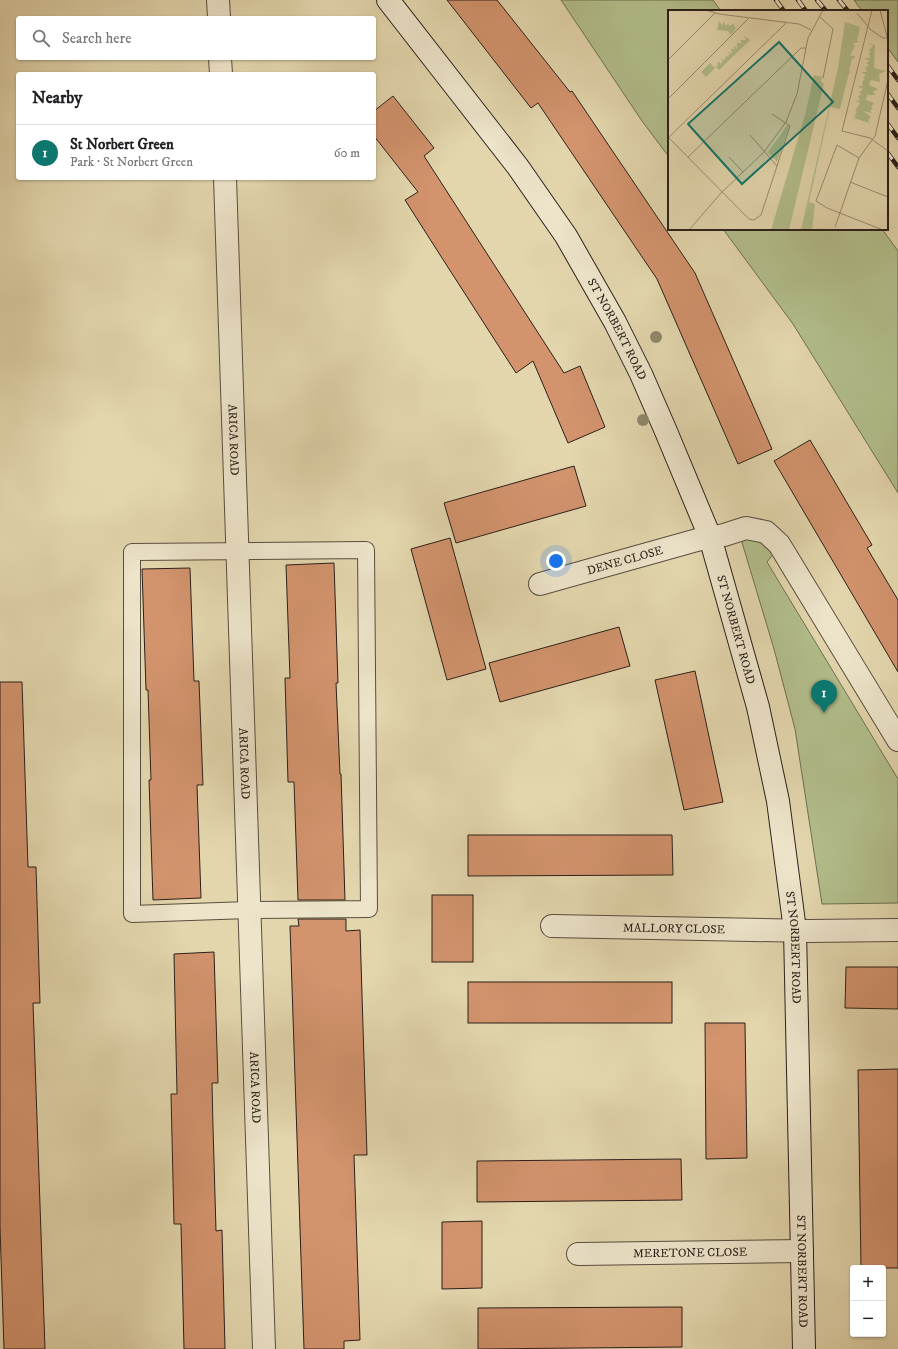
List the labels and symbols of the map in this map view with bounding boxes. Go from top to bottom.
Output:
inset map [668,10,888,230]
street label: ST NORBERT ROAD [584,276,650,382]
street label: ARICA ROAD [225,404,242,476]
street label: DENE CLOSE [585,543,665,579]
your location [546,551,566,571]
street label: ST NORBERT ROAD [713,573,758,686]
pin: 1 [811,680,837,713]
street label: ARICA ROAD [235,728,253,800]
street label: ST NORBERT ROAD [782,890,804,1004]
street label: MALLORY CLOSE [623,920,726,937]
street label: ARICA ROAD [246,1052,263,1124]
street label: ST NORBERT ROAD [793,1215,811,1328]
street label: MERETONE CLOSE [633,1245,748,1261]

